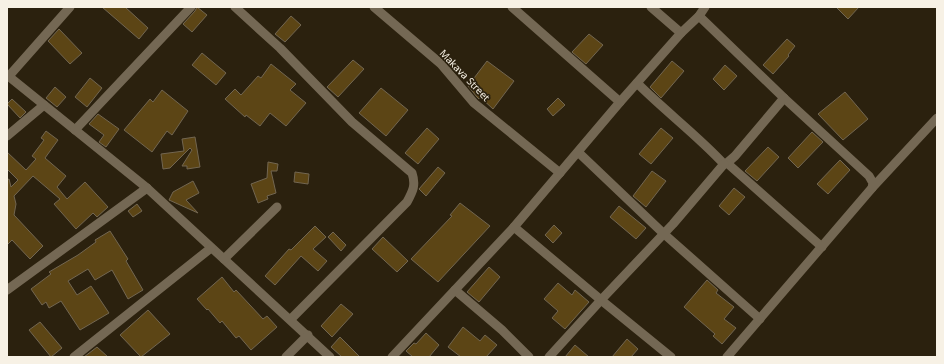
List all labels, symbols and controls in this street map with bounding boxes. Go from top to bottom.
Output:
street label: Makava Street [437,46,494,104]

